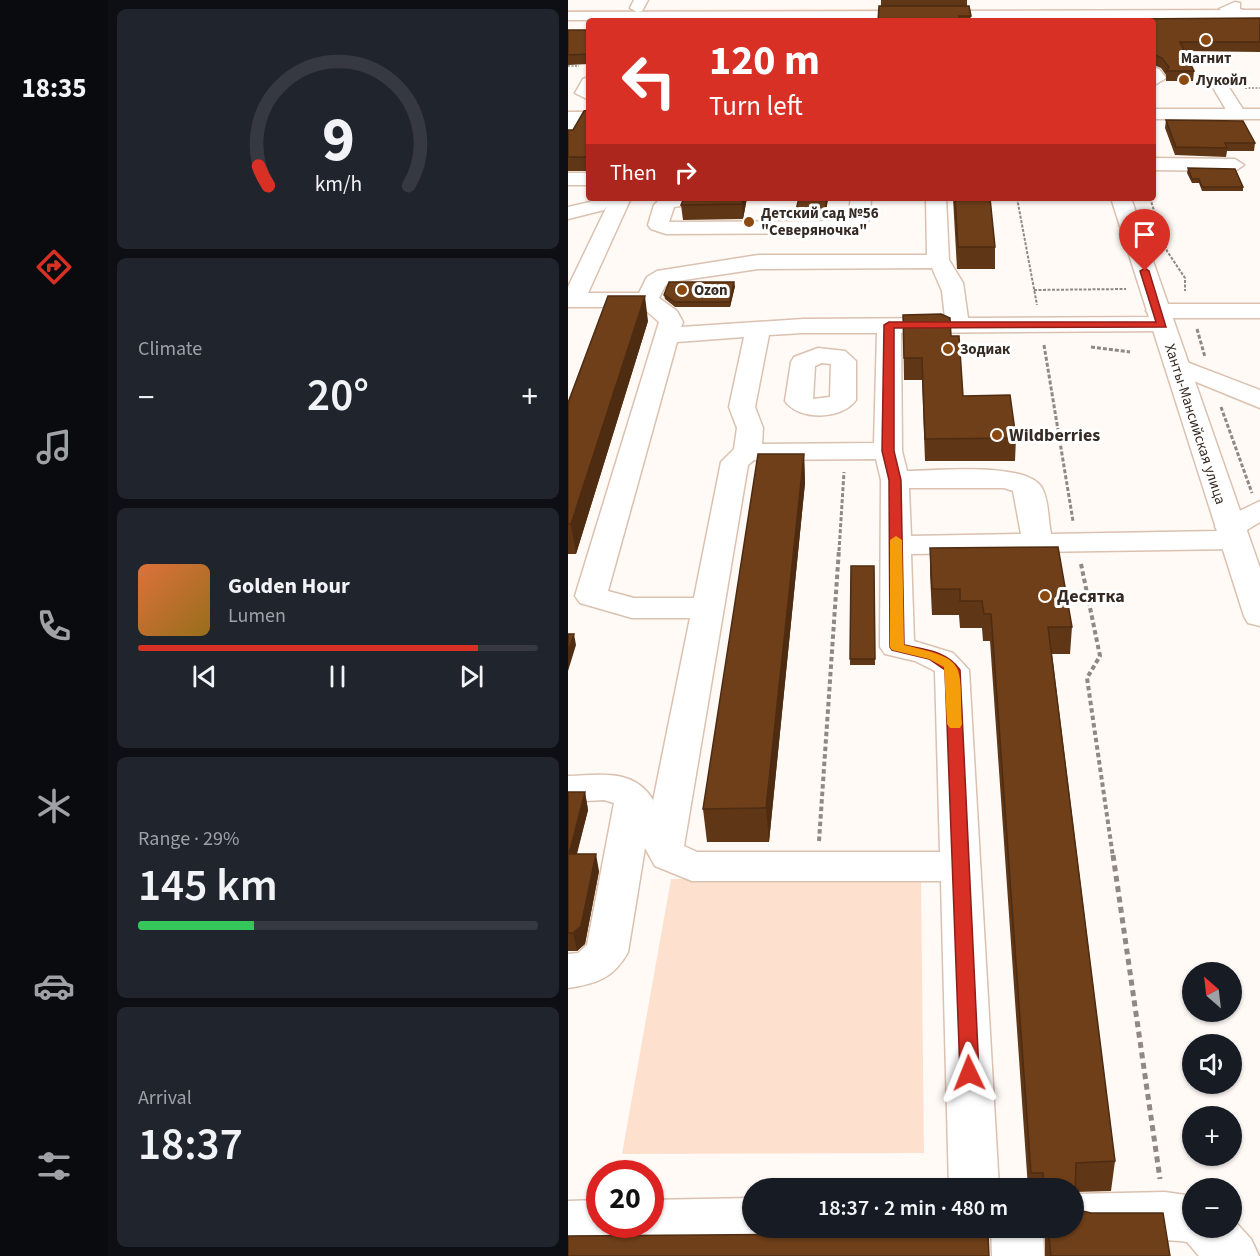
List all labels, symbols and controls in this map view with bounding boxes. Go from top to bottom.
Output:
text: 120 m [709,31,820,91]
marker: Магнит [1199,33,1213,47]
icon: left [610,42,688,120]
place label: Магнит [1181,48,1231,69]
text: 18:35 [21,69,87,108]
place label: Лукойл [1195,70,1247,91]
marker: Лукойл [1177,73,1191,87]
text: Turn left [709,87,803,126]
text: 9 [322,96,354,185]
icon: right [669,156,702,189]
text: Then [610,157,657,189]
text: km/h [314,170,362,201]
place label: Детский сад №56 "Северяночка" [761,203,879,241]
pin [1119,209,1170,271]
marker: Детский сад №56 "Северяночка" [742,215,756,229]
icon: arrive [1128,218,1161,251]
icon: directions [33,246,75,288]
place label: Ozon [694,280,728,301]
marker: Ozon [675,283,689,297]
text: Climate [138,335,202,363]
place label: Зодиак [960,339,1011,360]
street label: Ханты-Мансийская улица [1159,341,1231,507]
marker: Зодиак [941,342,955,356]
text: 20° [307,364,369,428]
text: − [138,374,154,421]
text: + [522,374,538,421]
place label: Wildberries [1009,423,1100,448]
icon: music [33,426,75,468]
marker: Wildberries [990,428,1004,442]
text: Golden Hour [228,570,350,602]
place label: Десятка [1057,584,1125,609]
marker: Десятка [1038,589,1052,603]
text: Lumen [228,602,286,630]
icon: phone [33,605,75,647]
icon: previous [188,660,221,693]
icon: pause [321,660,354,693]
icon: next [455,660,488,693]
icon: climate [33,785,75,827]
text: Range · 29% [138,825,239,853]
text: 145 km [138,854,278,918]
north arrow [1182,962,1242,1022]
map controls [1182,962,1242,1238]
icon: car [33,965,75,1007]
button: sound [1182,1034,1242,1094]
position arrow [937,1041,1001,1105]
text: Arrival [138,1084,192,1112]
button: + [1182,1106,1242,1166]
text: 18:37 [138,1113,243,1177]
icon: filters [33,1145,75,1187]
speed limit sign: 20 [586,1160,664,1238]
button: − [1182,1178,1242,1238]
text: 18:37 · 2 min · 480 m [818,1192,1008,1224]

